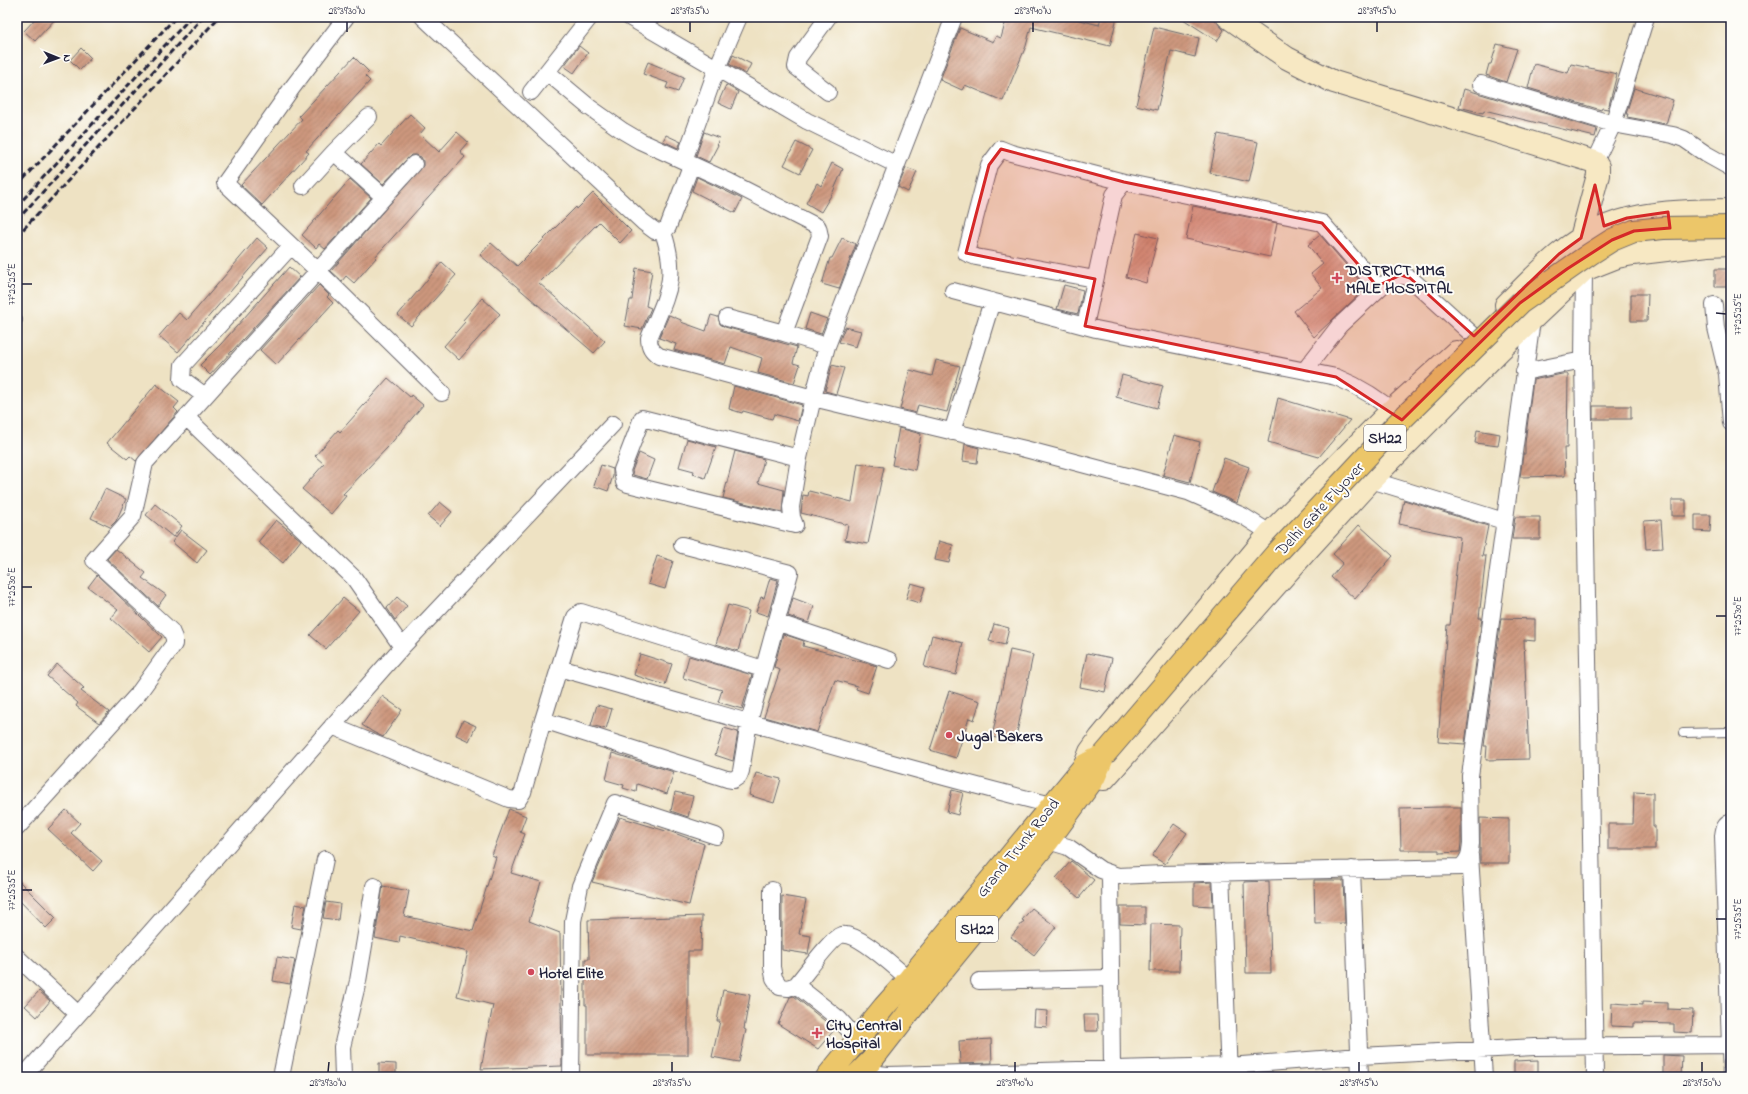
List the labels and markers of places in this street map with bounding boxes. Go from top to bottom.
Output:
place label: DISTRICT MMG MALE HOSPITAL [1345,259,1453,301]
marker: DISTRICT MMG MALE HOSPITAL [1331,272,1343,284]
place label: Jugal Bakers [957,725,1043,750]
marker: Jugal Bakers [944,730,954,740]
place label: Hotel Elite [539,962,604,986]
marker: Hotel Elite [526,967,536,977]
place label: City Central Hospital [826,1014,902,1056]
marker: City Central Hospital [811,1027,823,1039]

